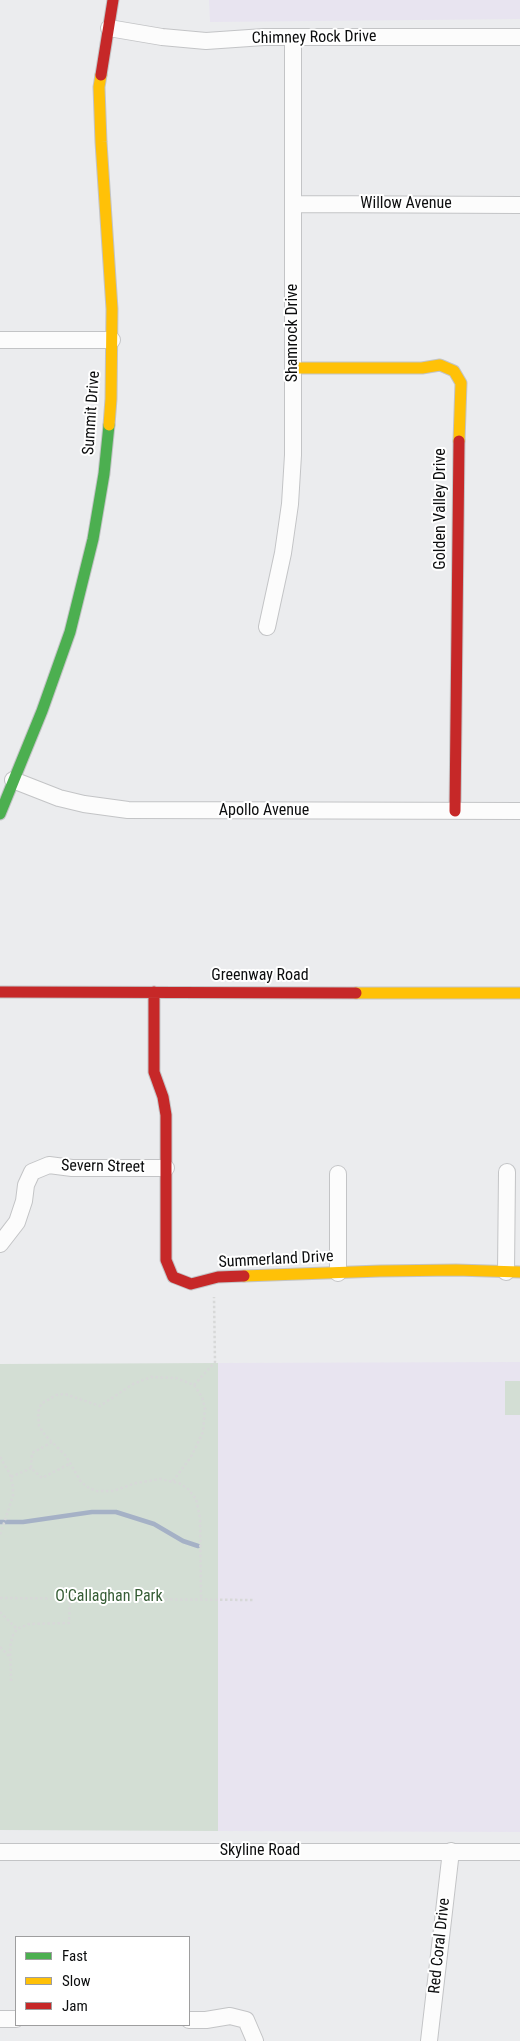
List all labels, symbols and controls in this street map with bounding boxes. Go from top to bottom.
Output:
street label: Chimney Rock Drive [251,27,377,49]
street label: Willow Avenue [360,194,452,214]
street label: Shamrock Drive [283,284,303,382]
street label: Summit Drive [79,370,105,456]
street label: Golden Valley Drive [431,448,451,570]
street label: Apollo Avenue [219,801,309,821]
street label: Greenway Road [211,966,309,986]
street label: Severn Street [61,1157,145,1177]
street label: Summerland Drive [218,1247,334,1273]
park label: O'Callaghan Park [55,1587,163,1607]
street label: Skyline Road [220,1841,300,1861]
street label: Red Coral Drive [425,1897,455,1995]
legend [15,1936,190,2026]
text: Fast [62,1947,87,1965]
text: Slow [62,1972,91,1990]
text: Jam [62,1997,88,2015]

